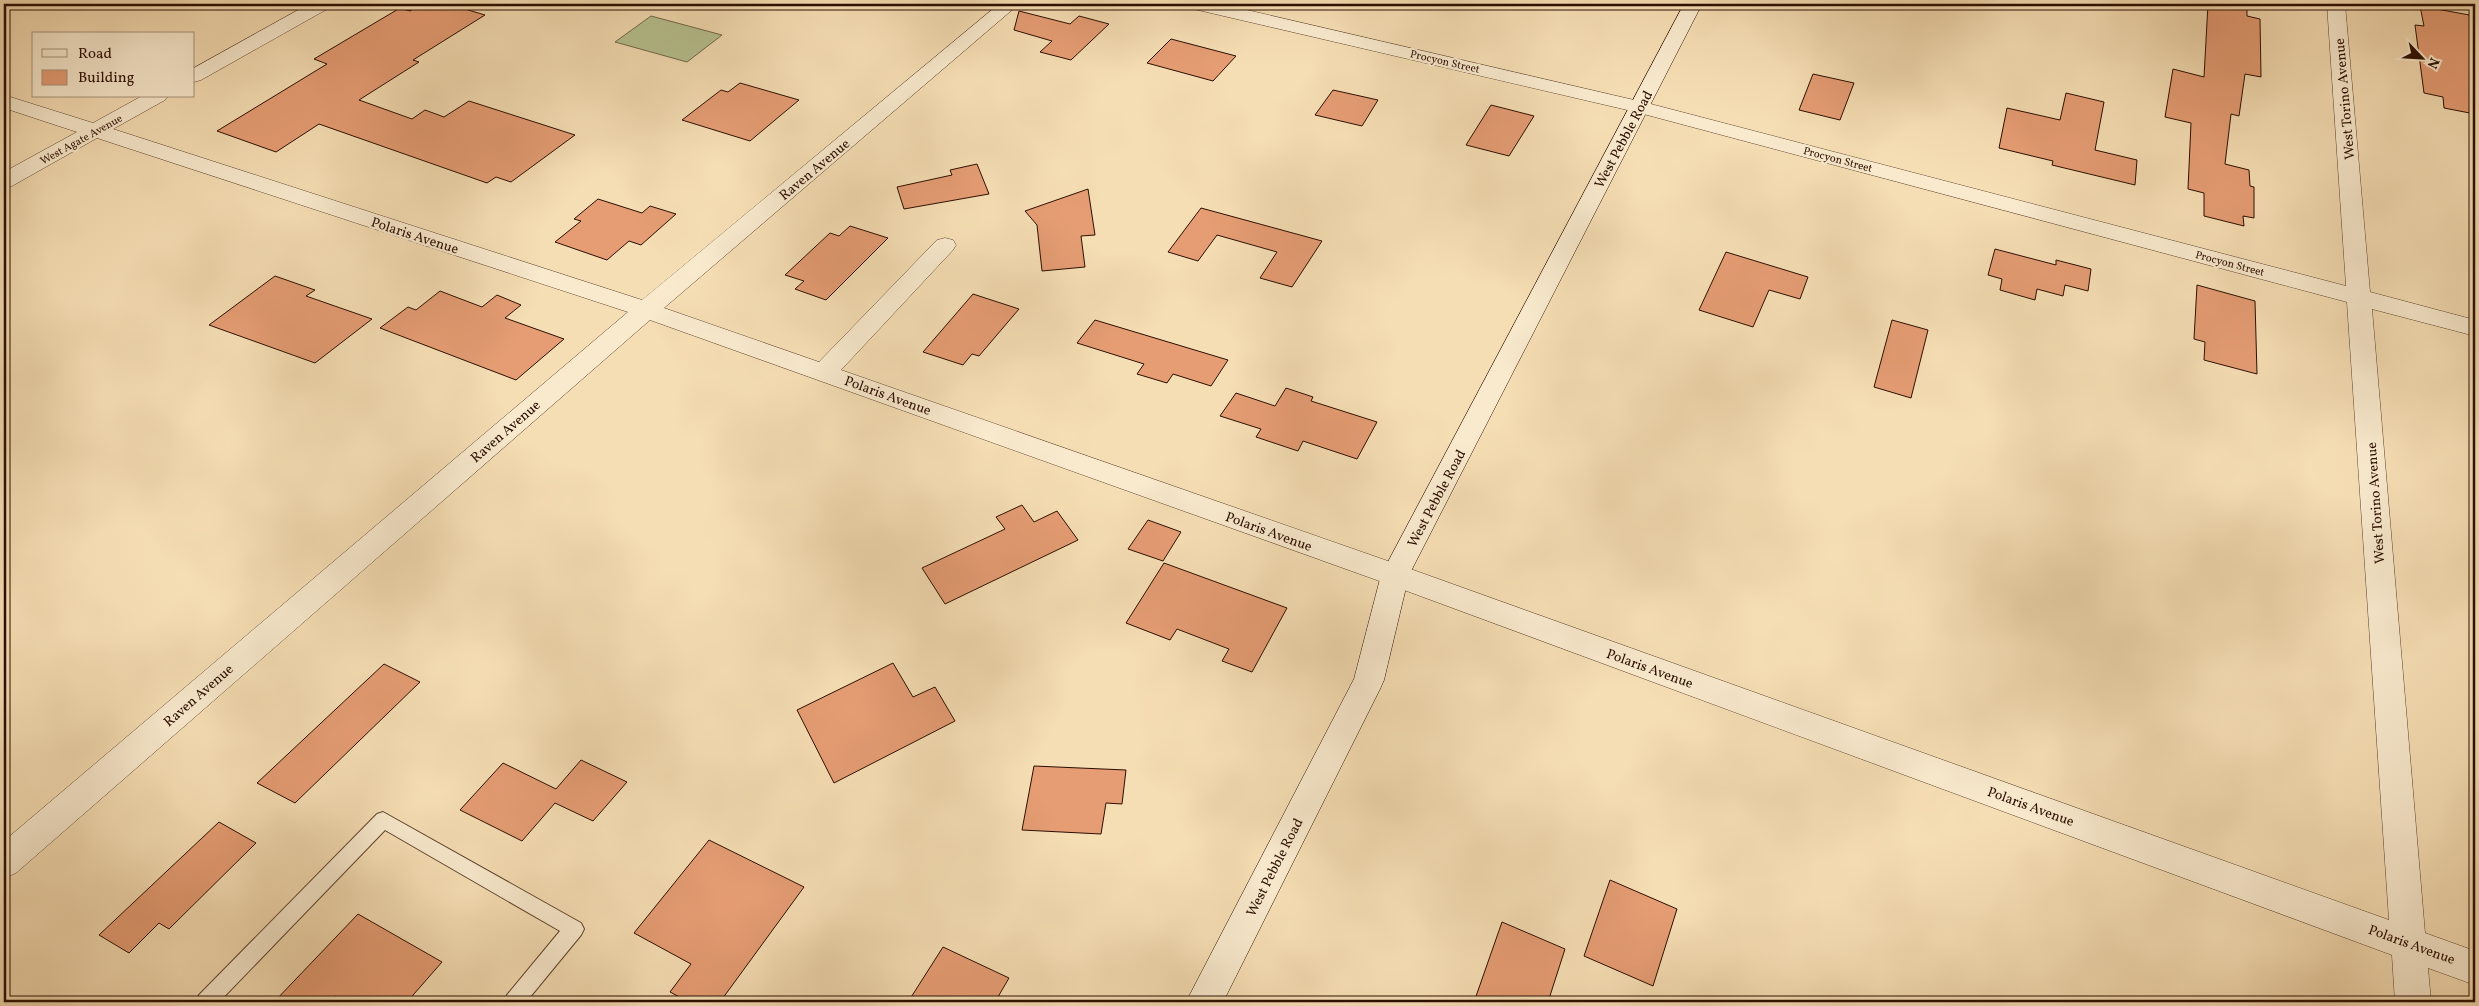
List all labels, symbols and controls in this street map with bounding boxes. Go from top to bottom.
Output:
legend [32,32,195,98]
north arrow [2396,32,2446,82]
street label: West Torino Avenue [2331,37,2360,160]
text: Road [78,44,112,65]
street label: Procyon Street [1408,47,1481,78]
text: N [2422,54,2443,71]
text: Building [78,68,135,89]
street label: West Pebble Road [1591,87,1658,192]
street label: West Agate Avenue [38,111,126,169]
street label: Raven Avenue [776,135,855,205]
street label: Procyon Street [1801,144,1874,177]
street label: Polaris Avenue [368,213,461,260]
street label: Procyon Street [2193,248,2266,281]
street label: Polaris Avenue [841,372,934,421]
street label: Raven Avenue [467,396,545,468]
street label: West Torino Avenue [2363,441,2390,564]
street label: West Pebble Road [1404,446,1471,551]
street label: Polaris Avenue [1222,508,1315,557]
street label: Polaris Avenue [1603,645,1696,694]
street label: Raven Avenue [160,660,238,732]
street label: Polaris Avenue [1984,783,2077,832]
street label: West Pebble Road [1242,815,1308,920]
street label: Polaris Avenue [2365,921,2458,970]

